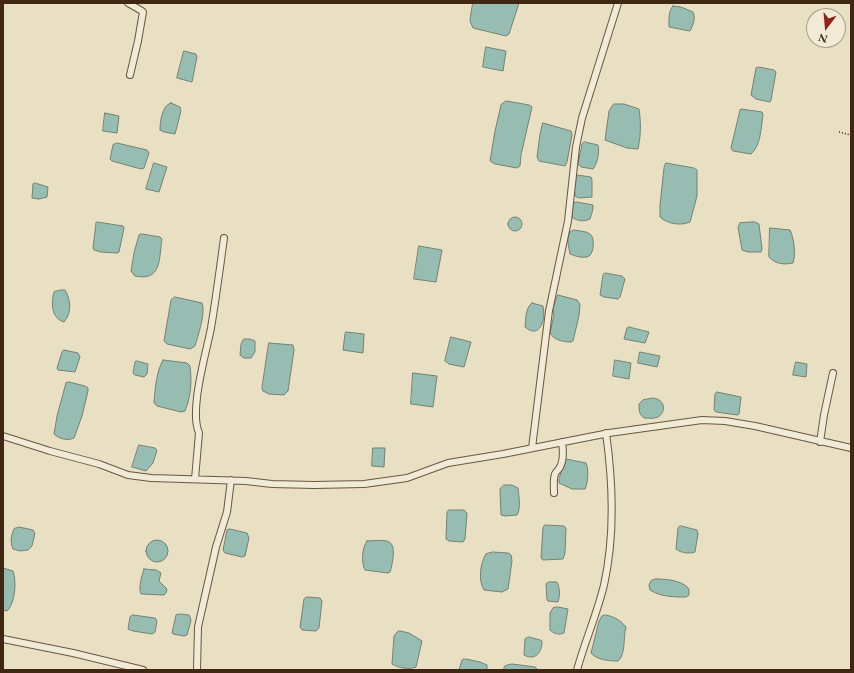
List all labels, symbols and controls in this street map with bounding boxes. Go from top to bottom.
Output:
north arrow [806,8,846,48]
text: N [817,31,829,47]

